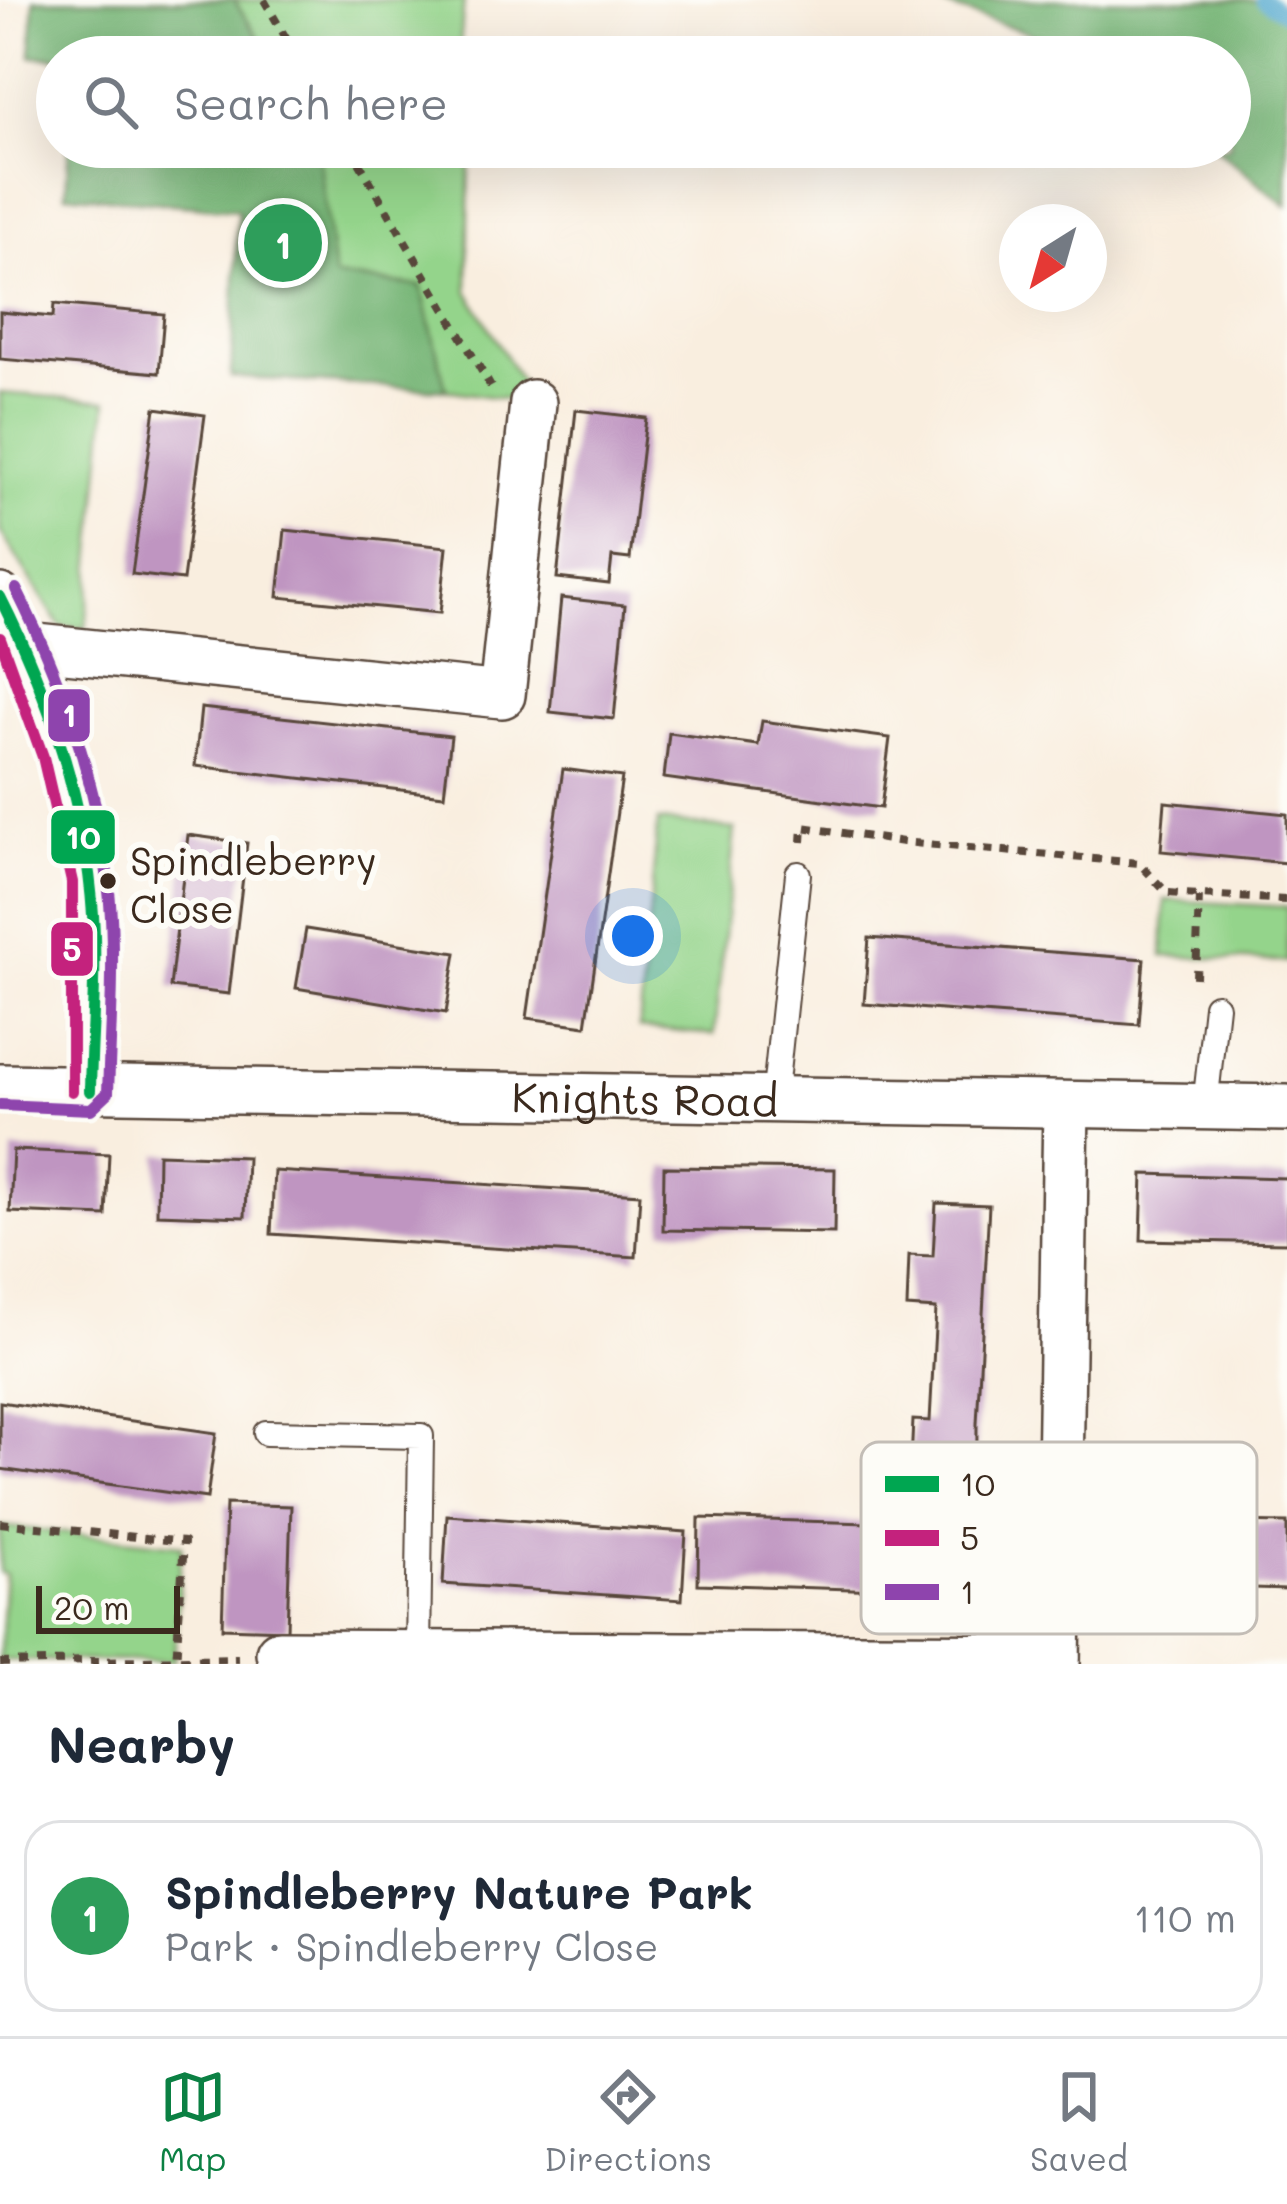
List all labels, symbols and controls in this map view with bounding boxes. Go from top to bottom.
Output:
search box [36,36,1251,168]
icon: search [78,69,144,135]
text: Search here [174,73,448,131]
pin: 1 [244,198,322,288]
north arrow [999,204,1107,312]
line badge: 1 [46,687,92,744]
text: 1 [62,692,76,735]
line badge: 10 [49,808,117,866]
text: 10 [65,814,101,857]
place label: Spindleberry Close [130,834,377,933]
marker: Spindleberry Close [97,870,119,892]
your location [603,906,663,966]
line badge: 5 [49,920,95,978]
text: 5 [62,926,82,969]
street label: Knights Road [511,1068,779,1127]
legend [861,1442,1257,1634]
text: 10 [960,1461,995,1504]
text: 5 [960,1515,979,1558]
text: 1 [960,1569,975,1612]
scale bar [36,1580,180,1633]
text: 20 m [54,1585,130,1628]
text: Nearby [48,1709,235,1776]
text: Spindleberry Nature Park [165,1862,753,1920]
text: 1 [81,1891,99,1942]
text: 110 m [1134,1891,1236,1942]
text: Park · Spindleberry Close [165,1920,658,1971]
tab: Map [159,2064,226,2179]
tab: Directions [544,2064,712,2179]
tab: Saved [1030,2064,1128,2179]

